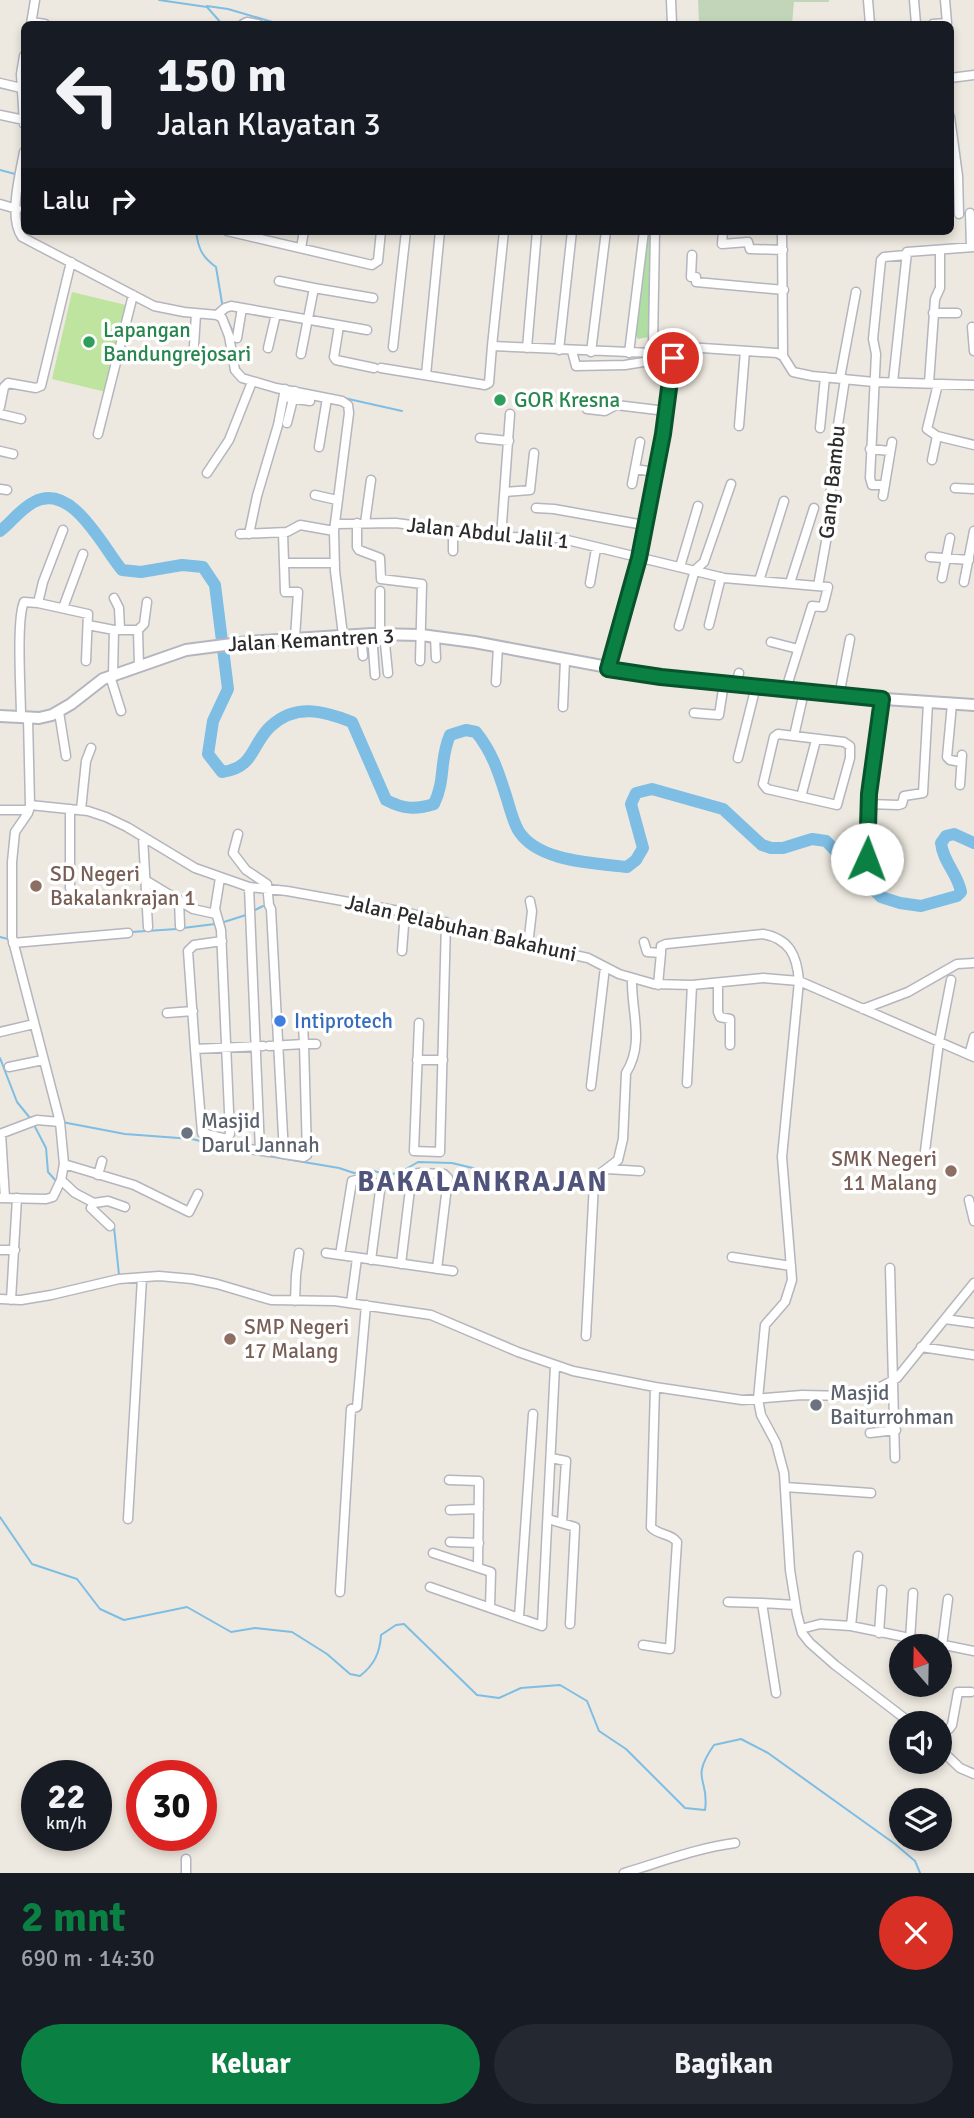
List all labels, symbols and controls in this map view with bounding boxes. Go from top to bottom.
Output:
text: 150 m [157,45,287,105]
icon: left [42,49,133,140]
text: Jalan Klayatan 3 [157,105,381,144]
icon: right [104,182,142,220]
text: Lalu [42,185,90,217]
place label: Lapangan Bandungrejosari [103,317,251,367]
pin [643,328,703,388]
marker: Lapangan Bandungrejosari [81,334,97,350]
icon: arrive [654,339,692,377]
place label: GOR Kresna [514,387,620,413]
marker: GOR Kresna [492,392,508,408]
street label: Gang Bambu [813,424,851,540]
street label: Jalan Abdul Jalil 1 [406,512,570,554]
street label: Jalan Kemantren 3 [227,623,395,657]
position arrow [830,822,904,896]
place label: SD Negeri Bakalankrajan 1 [50,861,196,911]
marker: SD Negeri Bakalankrajan 1 [28,878,44,894]
street label: Jalan Pelabuhan Bakahuni [343,889,579,967]
place label: Intiprotech [294,1008,393,1034]
marker: Intiprotech [272,1013,288,1029]
place label: Masjid Darul Jannah [201,1108,320,1158]
marker: Masjid Darul Jannah [179,1125,195,1141]
place label: SMK Negeri 11 Malang [831,1146,937,1196]
marker: SMK Negeri 11 Malang [943,1163,959,1179]
district label: BAKALANKRAJAN [357,1165,609,1199]
place label: SMP Negeri 17 Malang [244,1314,349,1364]
marker: SMP Negeri 17 Malang [222,1331,238,1347]
place label: Masjid Baiturrohman [830,1380,954,1430]
marker: Masjid Baiturrohman [808,1397,824,1413]
north arrow [889,1634,952,1698]
map controls [889,1634,952,1851]
button: sound [889,1711,952,1774]
speed limit sign: 30 [126,1760,217,1851]
text: 22 [48,1775,85,1818]
button: layers [889,1788,952,1851]
text: km/h [46,1812,87,1834]
text: 2 mnt [21,1892,126,1943]
button: close [879,1896,953,1970]
text: 690 m · 14:30 [21,1944,155,1973]
button: Keluar [21,2024,480,2104]
button: Bagikan [494,2024,953,2104]

